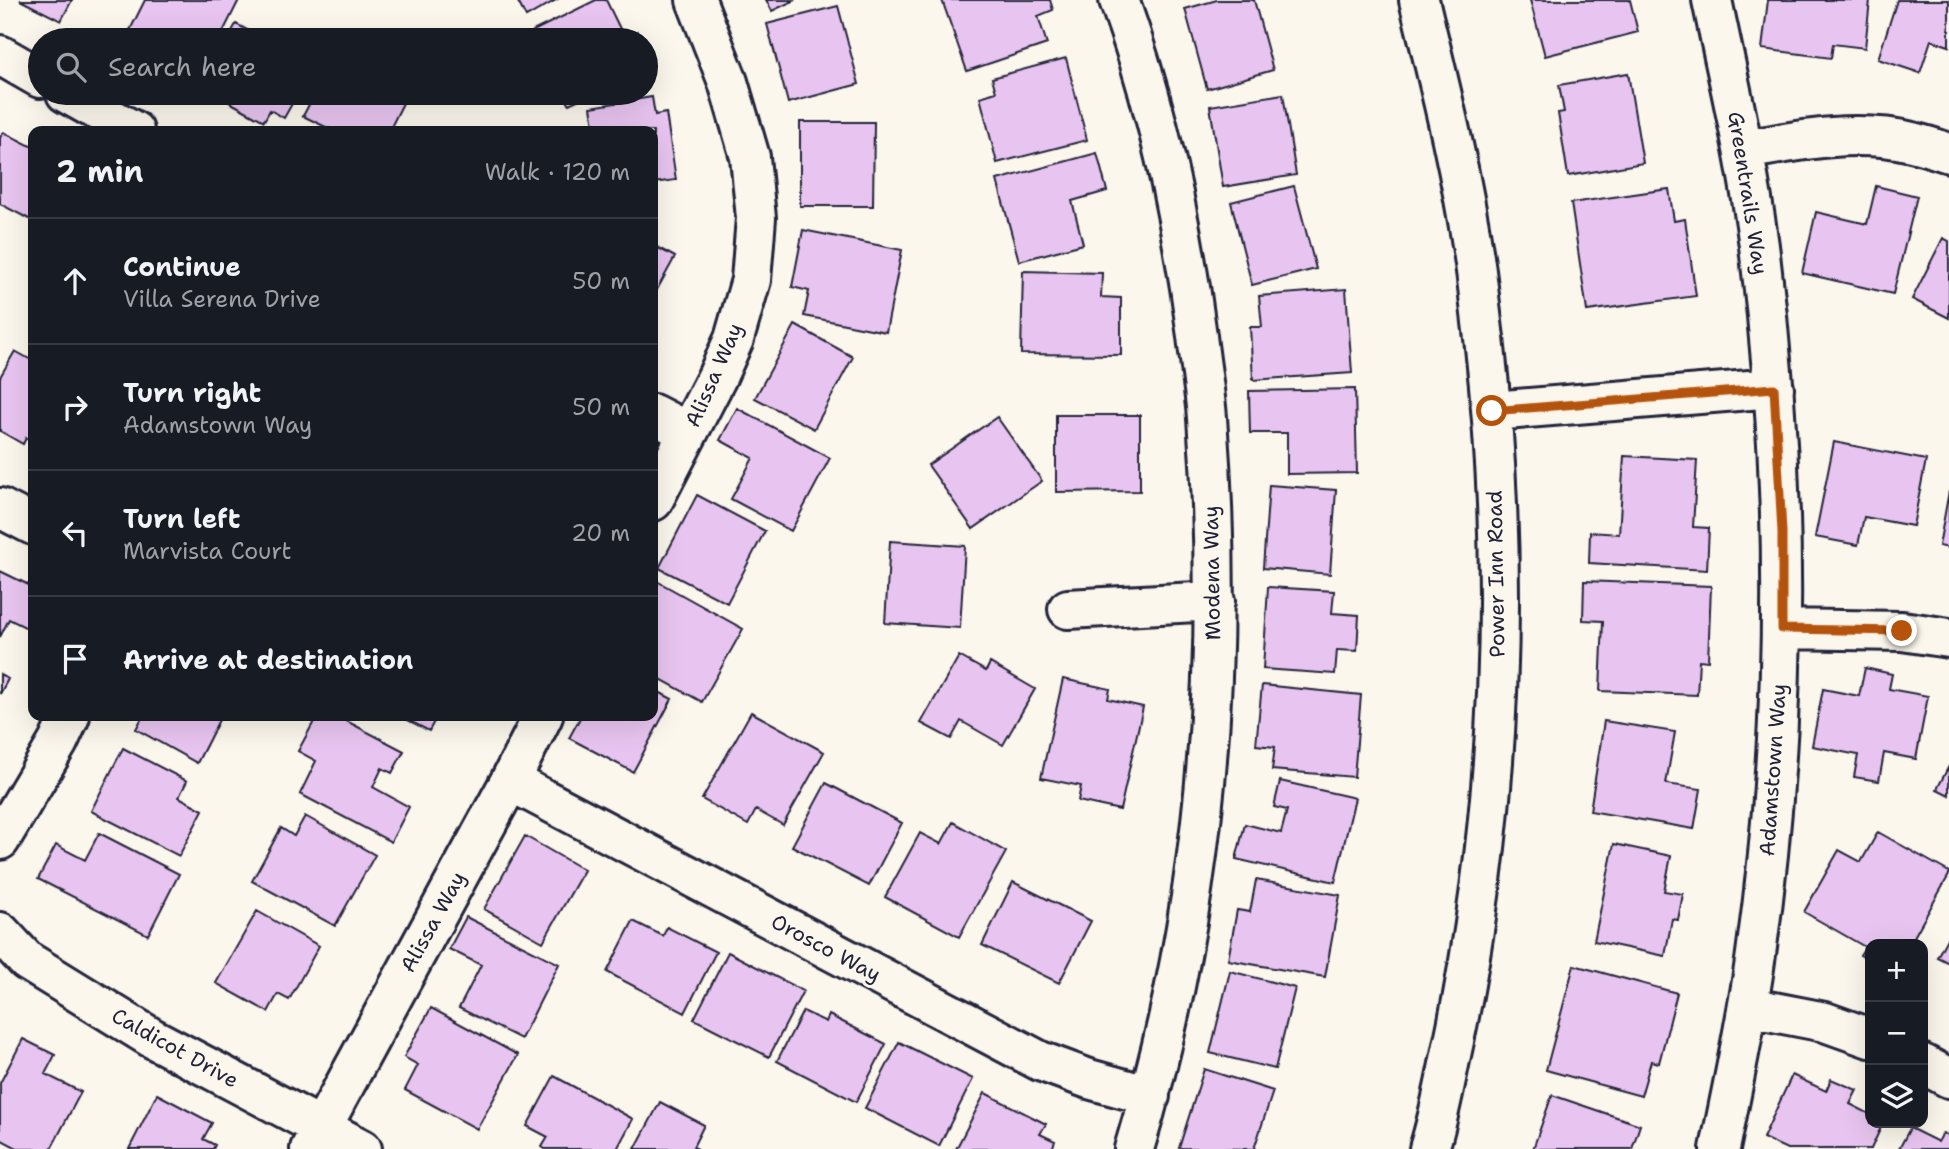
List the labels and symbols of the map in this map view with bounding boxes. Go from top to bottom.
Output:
street label: Greentrails Way [1721,109,1775,277]
street label: Alissa Way [679,318,749,432]
route start [1476,395,1507,426]
street label: Power Inn Road [1481,490,1511,658]
street label: Modena Way [1197,505,1227,641]
route end [1886,615,1917,646]
street label: Adamstown Way [1753,683,1793,857]
street label: Alissa Way [394,867,472,977]
street label: Orosco Way [766,907,886,989]
street label: Caldicot Drive [107,1002,243,1094]

